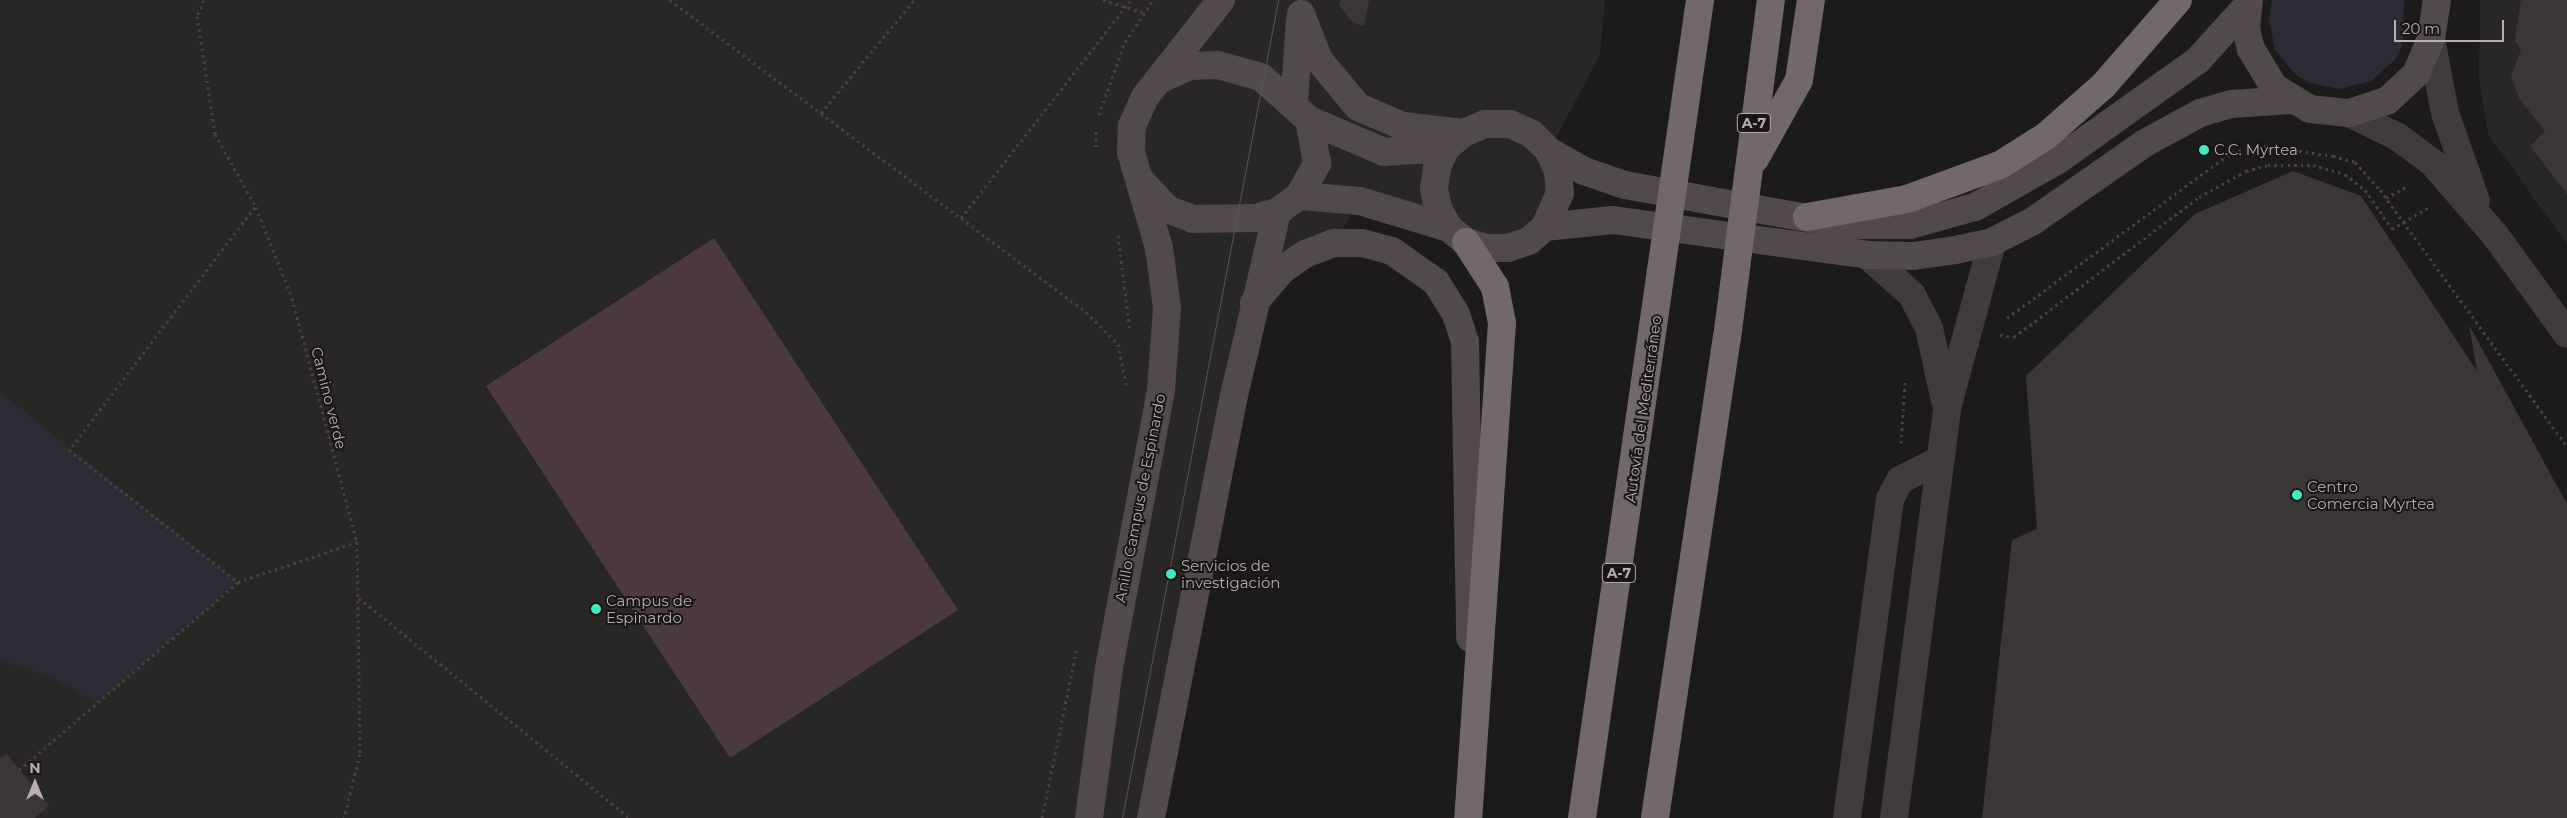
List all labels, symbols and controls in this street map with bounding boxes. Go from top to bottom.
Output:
scale bar [2397,10,2507,42]
text: 20 m [2402,19,2440,38]
road number: A-7 [1736,112,1772,134]
place label: C.C. Myrtea [2214,141,2298,159]
marker: C.C. Myrtea [2198,144,2210,156]
street label: Autovía del Mediterráneo [1621,314,1665,504]
street label: Camino verde [308,345,350,451]
street label: Anillo Campus de Espinardo [1111,392,1169,604]
place label: Centro Comercia Myrtea [2307,477,2435,512]
marker: Centro Comercia Myrtea [2291,489,2303,501]
place label: Servicios de investigación [1181,556,1280,591]
road number: A-7 [1602,562,1636,584]
marker: Servicios de investigación [1165,568,1177,580]
place label: Campus de Espinardo [606,591,692,626]
marker: Campus de Espinardo [590,603,602,615]
north arrow [10,758,60,808]
text: N [29,759,41,777]

